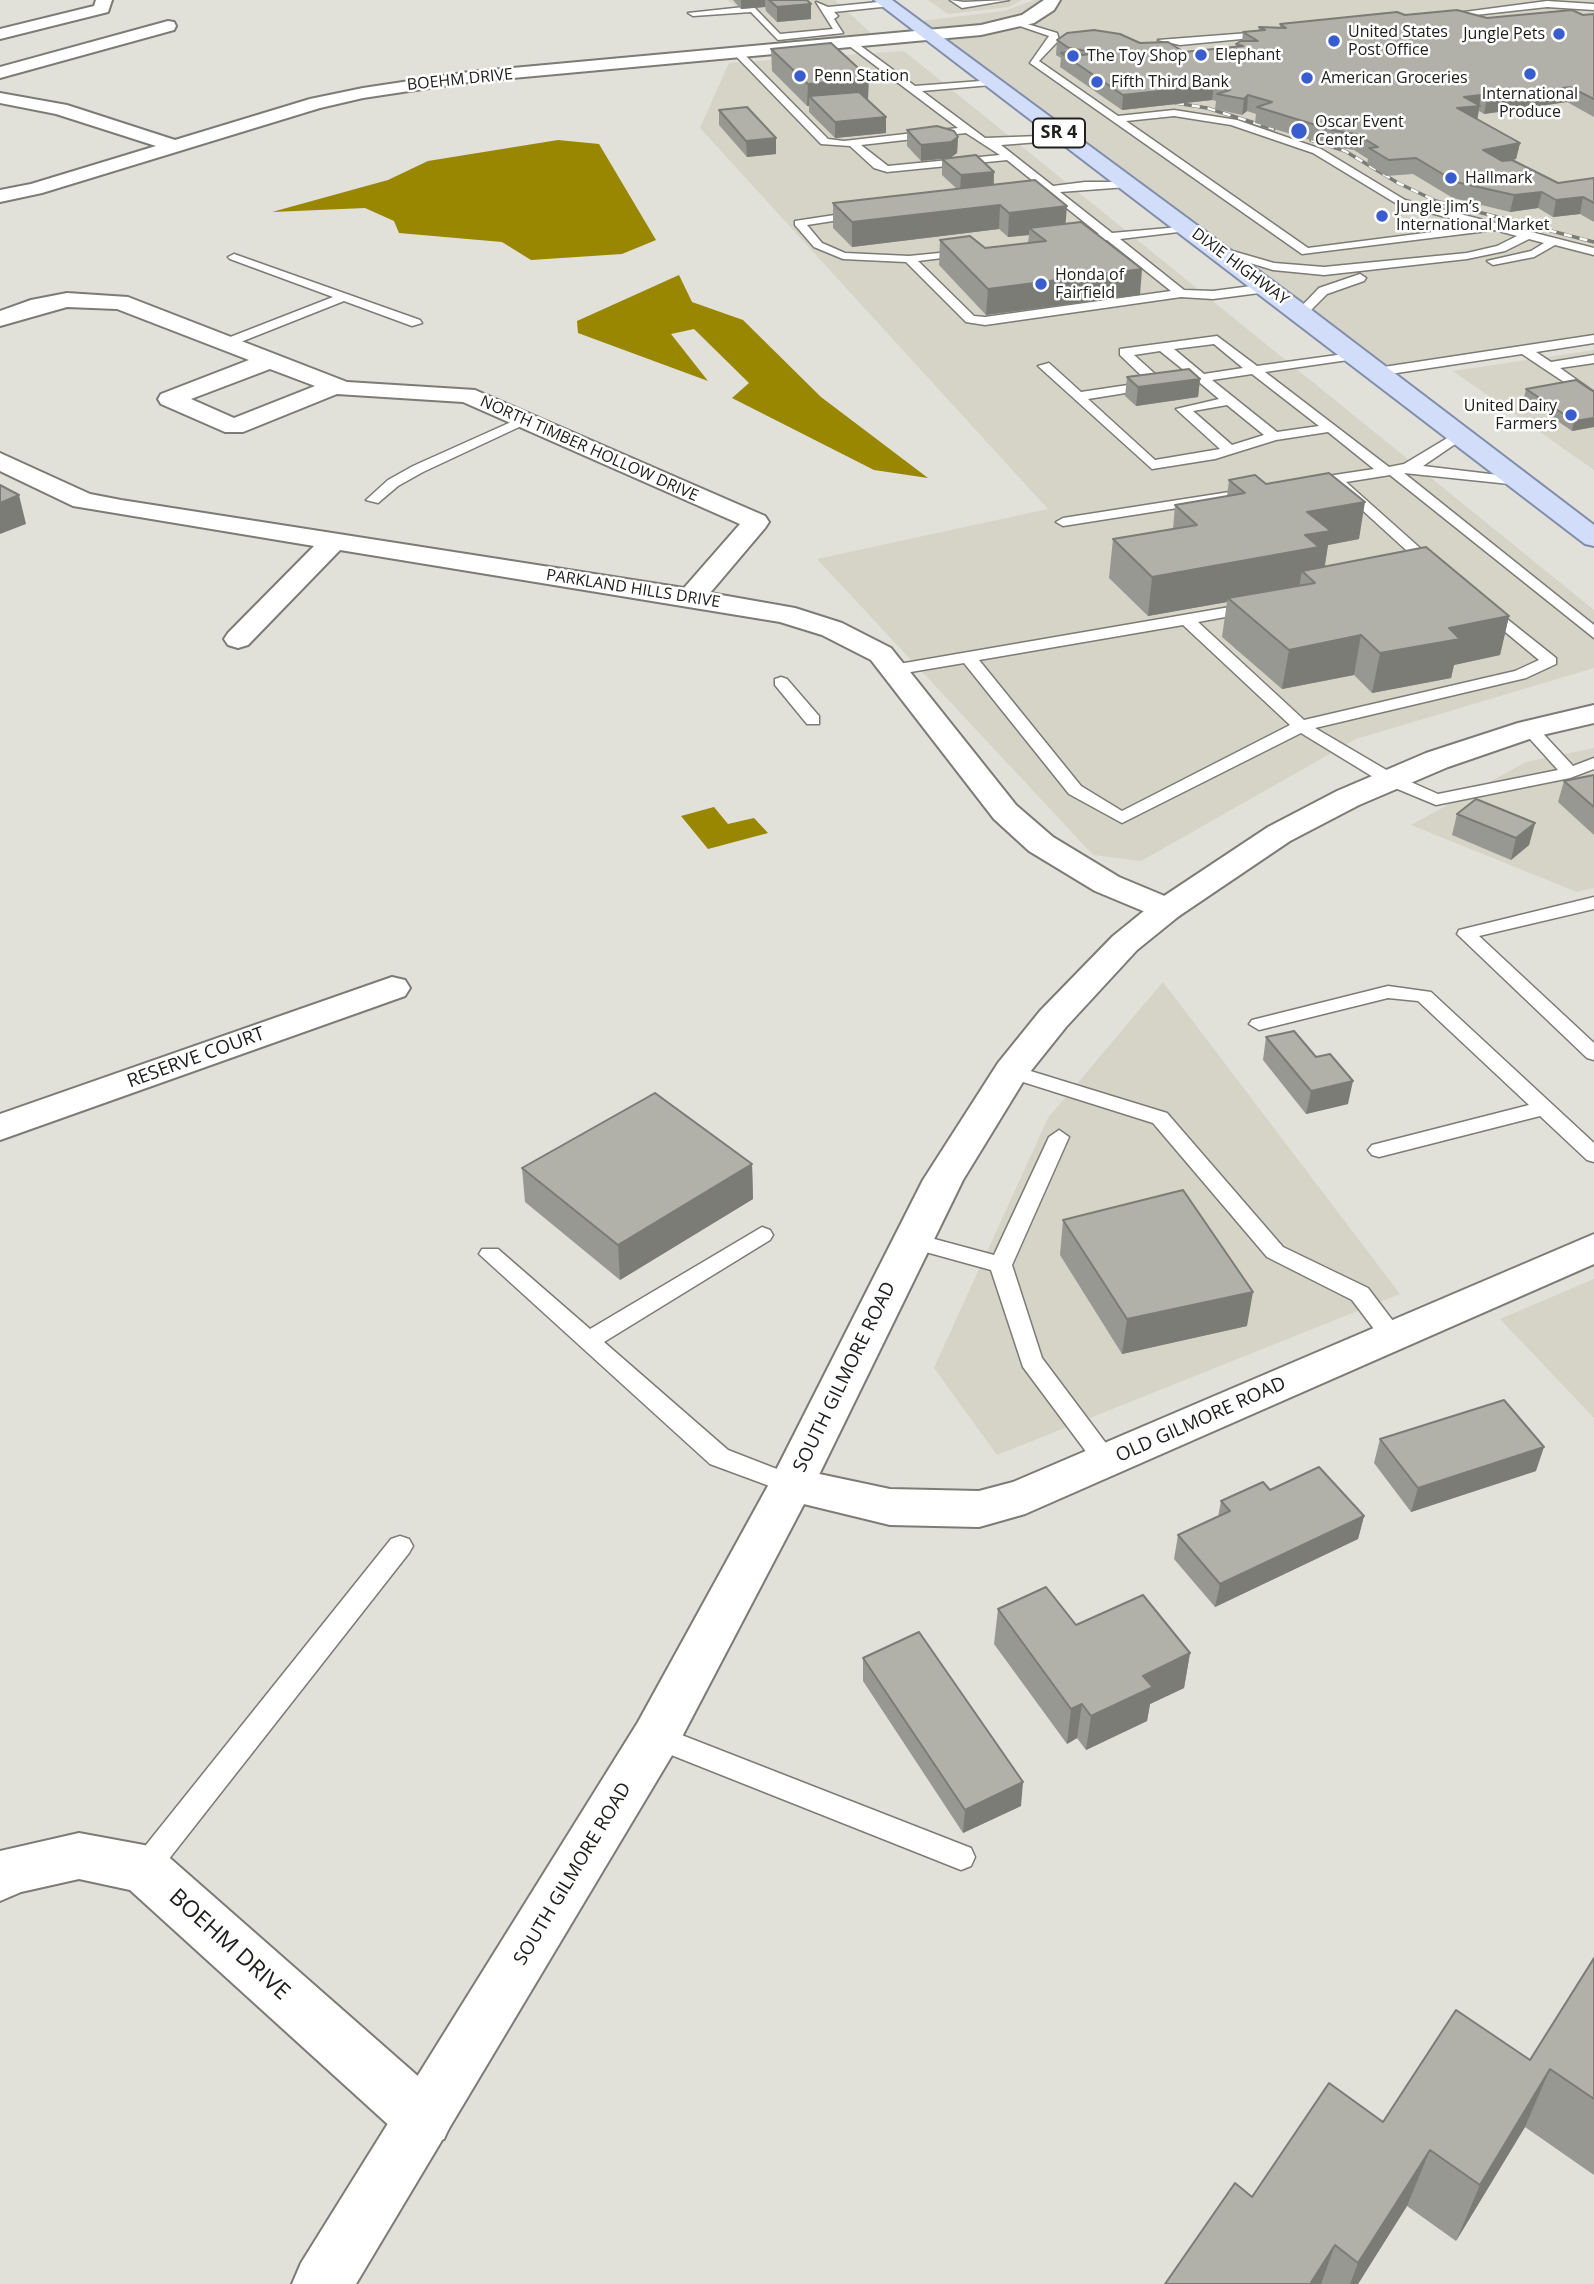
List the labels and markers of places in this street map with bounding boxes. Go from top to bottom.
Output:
place label: United States Post Office [1348,22,1448,60]
place label: Jungle Pets [1463,24,1545,44]
marker: Jungle Pets [1551,26,1567,42]
marker: United States Post Office [1326,33,1342,49]
place label: Elephant [1215,45,1281,65]
place label: The Toy Shop [1087,46,1187,66]
marker: Elephant [1193,47,1209,63]
marker: The Toy Shop [1065,48,1081,64]
place label: Penn Station [814,66,909,86]
marker: International Produce [1522,66,1538,82]
marker: Penn Station [792,68,808,84]
place label: American Groceries [1321,68,1468,88]
marker: American Groceries [1299,70,1315,86]
place label: Fifth Third Bank [1111,72,1229,92]
marker: Fifth Third Bank [1089,74,1105,90]
place label: International Produce [1482,84,1578,122]
place label: Oscar Event Center [1315,112,1404,150]
marker: Oscar Event Center [1289,121,1309,141]
place label: Hallmark [1465,168,1532,188]
marker: Hallmark [1443,170,1459,186]
place label: Jungle Jim’s International Market [1396,197,1549,235]
marker: Jungle Jim’s International Market [1374,208,1390,224]
place label: Honda of Fairfield [1055,265,1124,303]
marker: Honda of Fairfield [1033,276,1049,292]
place label: United Dairy Farmers [1464,396,1557,434]
marker: United Dairy Farmers [1563,407,1579,423]

